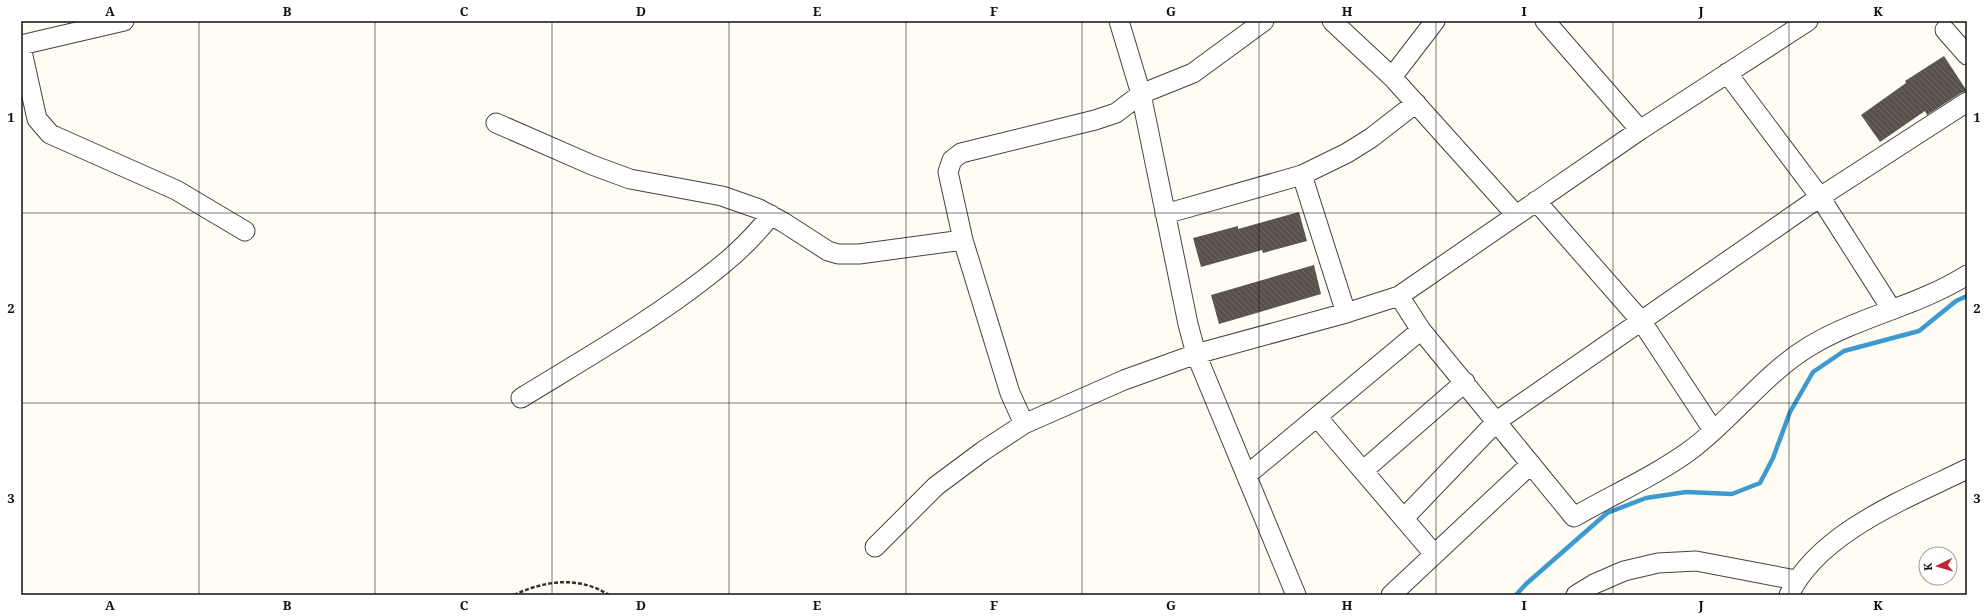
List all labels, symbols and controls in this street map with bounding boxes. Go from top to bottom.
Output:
text: A [105,2,115,20]
text: B [283,2,292,20]
text: C [460,2,469,20]
text: D [636,2,646,20]
text: E [813,2,822,20]
text: F [990,2,998,20]
text: G [1166,2,1176,20]
text: H [1342,2,1353,20]
text: I [1521,2,1527,20]
text: J [1697,2,1704,20]
text: K [1873,2,1883,20]
text: 1 [7,108,15,126]
text: 1 [1973,108,1981,126]
text: 2 [7,299,15,317]
text: 2 [1973,299,1981,317]
text: 3 [7,489,15,507]
text: 3 [1973,489,1981,507]
north arrow [1918,546,1958,586]
text: K [1920,561,1935,572]
text: A [105,596,115,614]
text: B [283,596,292,614]
text: C [460,596,469,614]
text: D [636,596,646,614]
text: E [813,596,822,614]
text: F [990,596,998,614]
text: G [1166,596,1176,614]
text: H [1342,596,1353,614]
text: I [1521,596,1527,614]
text: J [1697,596,1704,614]
text: K [1873,596,1883,614]

